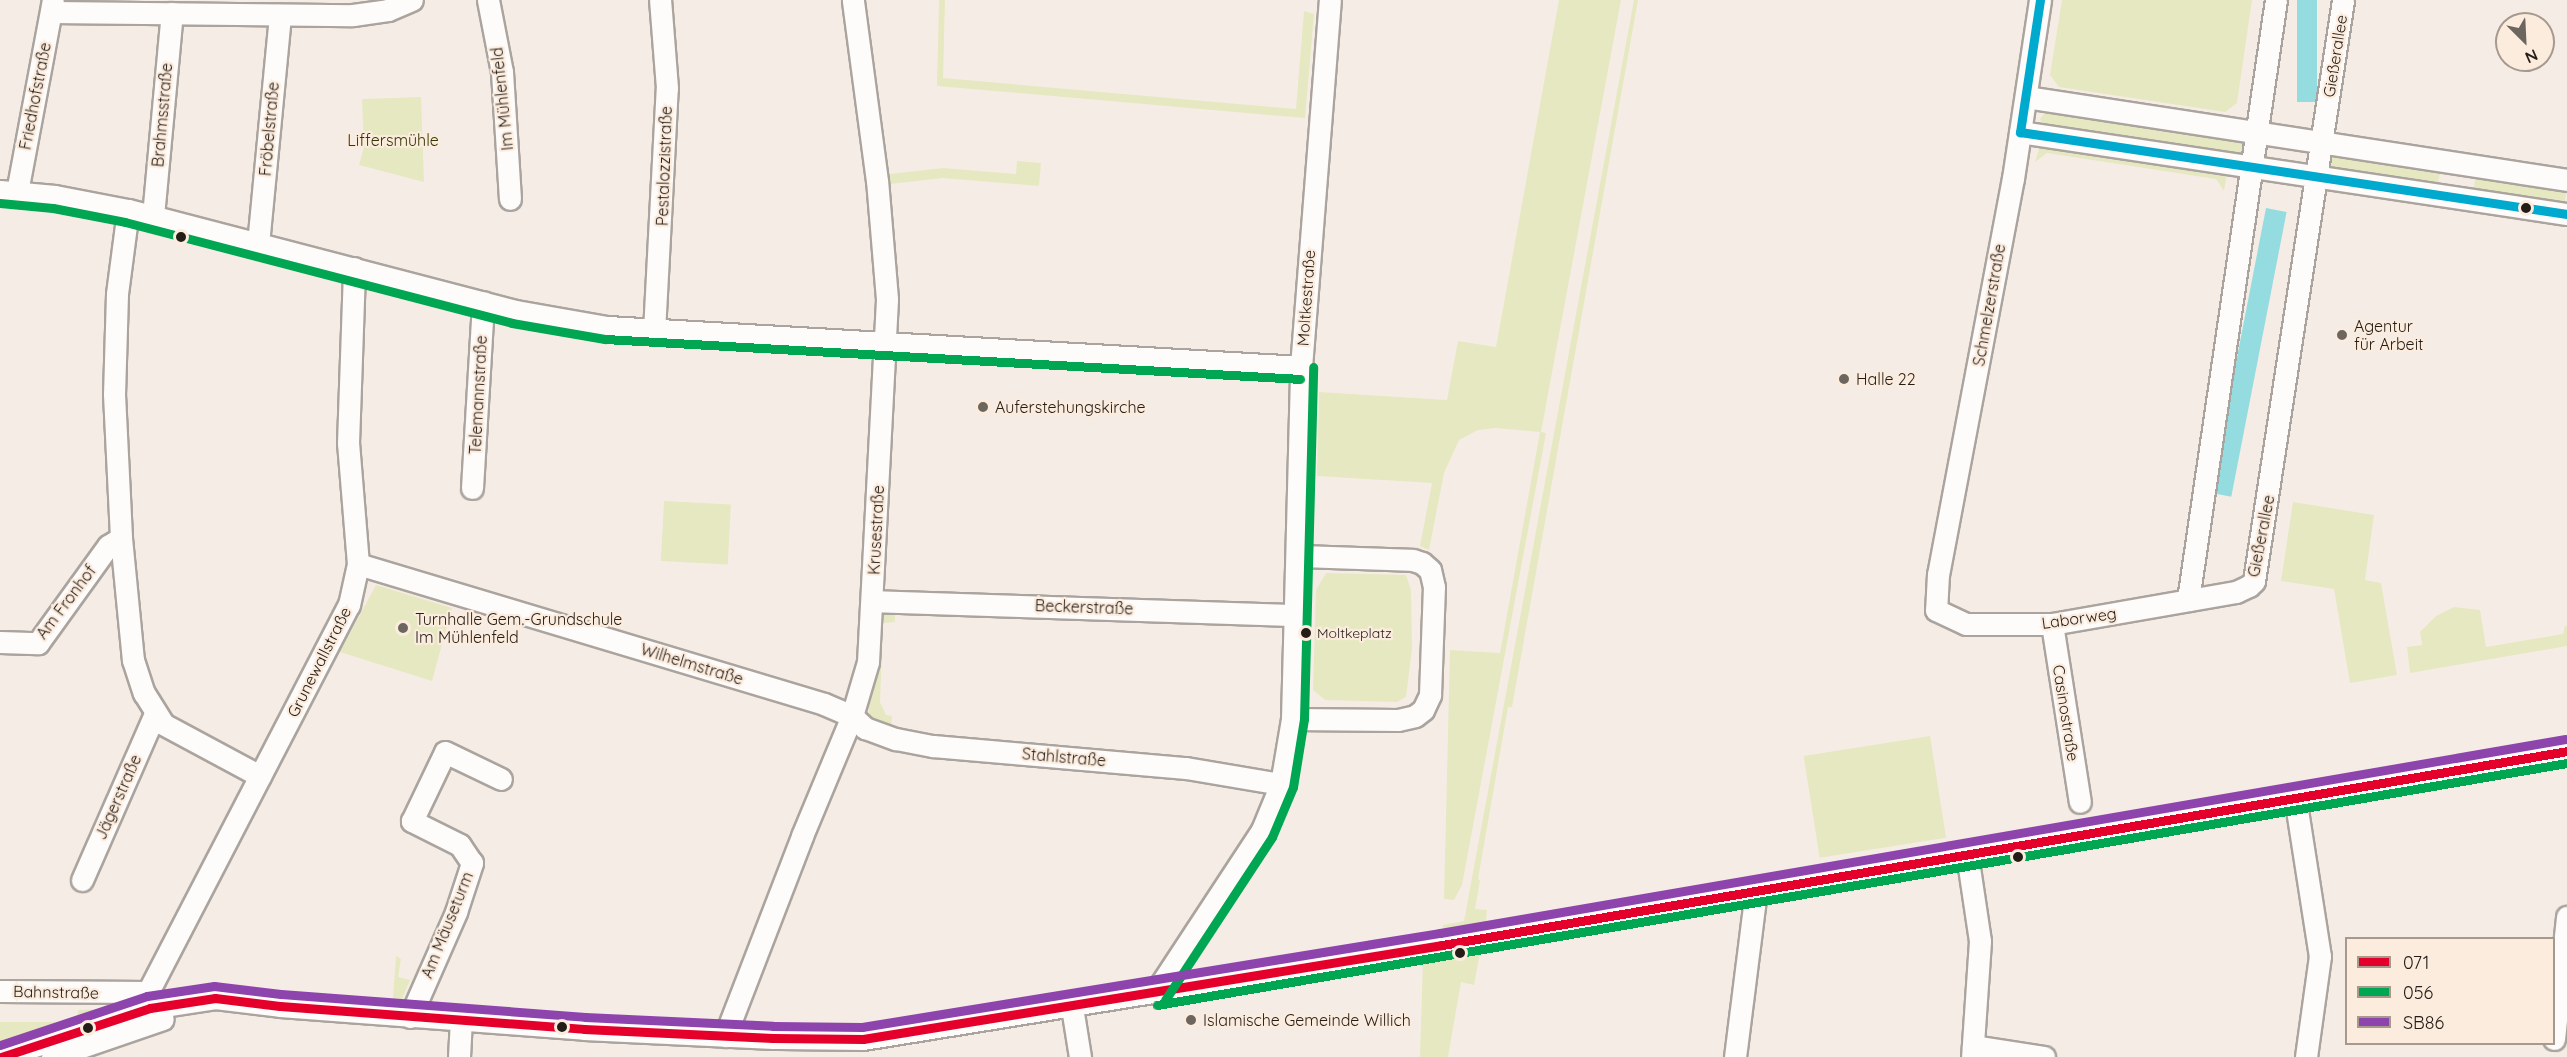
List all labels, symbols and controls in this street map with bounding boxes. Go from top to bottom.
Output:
north arrow [2495,12,2555,72]
street label: Gießerallee [2319,13,2351,99]
street label: Friedhofstraße [15,41,55,151]
text: N [2522,45,2541,68]
street label: Im Mühlenfeld [487,46,517,152]
street label: Brahmsstraße [148,62,176,168]
street label: Fröbelstraße [255,81,283,177]
street label: Pestalozzistraße [652,106,676,226]
park label: Liffersmühle [347,130,439,150]
unlabelled marker [2520,202,2532,214]
unlabelled marker [175,231,187,243]
street label: Schmelzerstraße [1969,242,2009,368]
street label: Moltkestraße [1293,249,1319,347]
place label: Agentur für Arbeit [2354,316,2423,354]
marker: Agentur für Arbeit [2335,328,2349,342]
street label: Telemannstraße [465,335,491,455]
place label: Halle 22 [1856,369,1916,389]
marker: Halle 22 [1837,372,1851,386]
place label: Auferstehungskirche [995,397,1146,417]
marker: Auferstehungskirche [976,400,990,414]
street label: Krusestraße [864,485,888,575]
street label: Gießerallee [2244,493,2278,579]
street label: Am Fronhof [32,561,100,643]
street label: Beckerstraße [1034,596,1134,618]
street label: Laborweg [2040,603,2118,633]
street label: Grunewallstraße [283,604,355,720]
place label: Turnhalle Gem.-Grundschule Im Mühlenfeld [415,609,622,647]
marker: Turnhalle Gem.-Grundschule Im Mühlenfeld [396,621,410,635]
place label: Moltkeplatz [1317,625,1392,641]
marker: Moltkeplatz [1300,627,1312,639]
street label: Wilhelmstraße [638,639,746,689]
street label: Casinostraße [2049,663,2083,763]
street label: Stahlstraße [1021,744,1107,770]
street label: Jägerstraße [91,752,145,842]
unlabelled marker [2012,851,2024,863]
street label: Am Mäuseturm [417,869,477,981]
legend [2345,937,2555,1045]
unlabelled marker [1454,947,1466,959]
text: 071 [2403,951,2429,974]
text: 056 [2403,981,2433,1004]
street label: Bahnstraße [13,982,99,1002]
place label: Islamische Gemeinde Willich [1203,1010,1411,1030]
text: SB86 [2403,1011,2444,1034]
marker: Islamische Gemeinde Willich [1184,1013,1198,1027]
unlabelled marker [556,1021,568,1033]
unlabelled marker [82,1022,94,1034]

